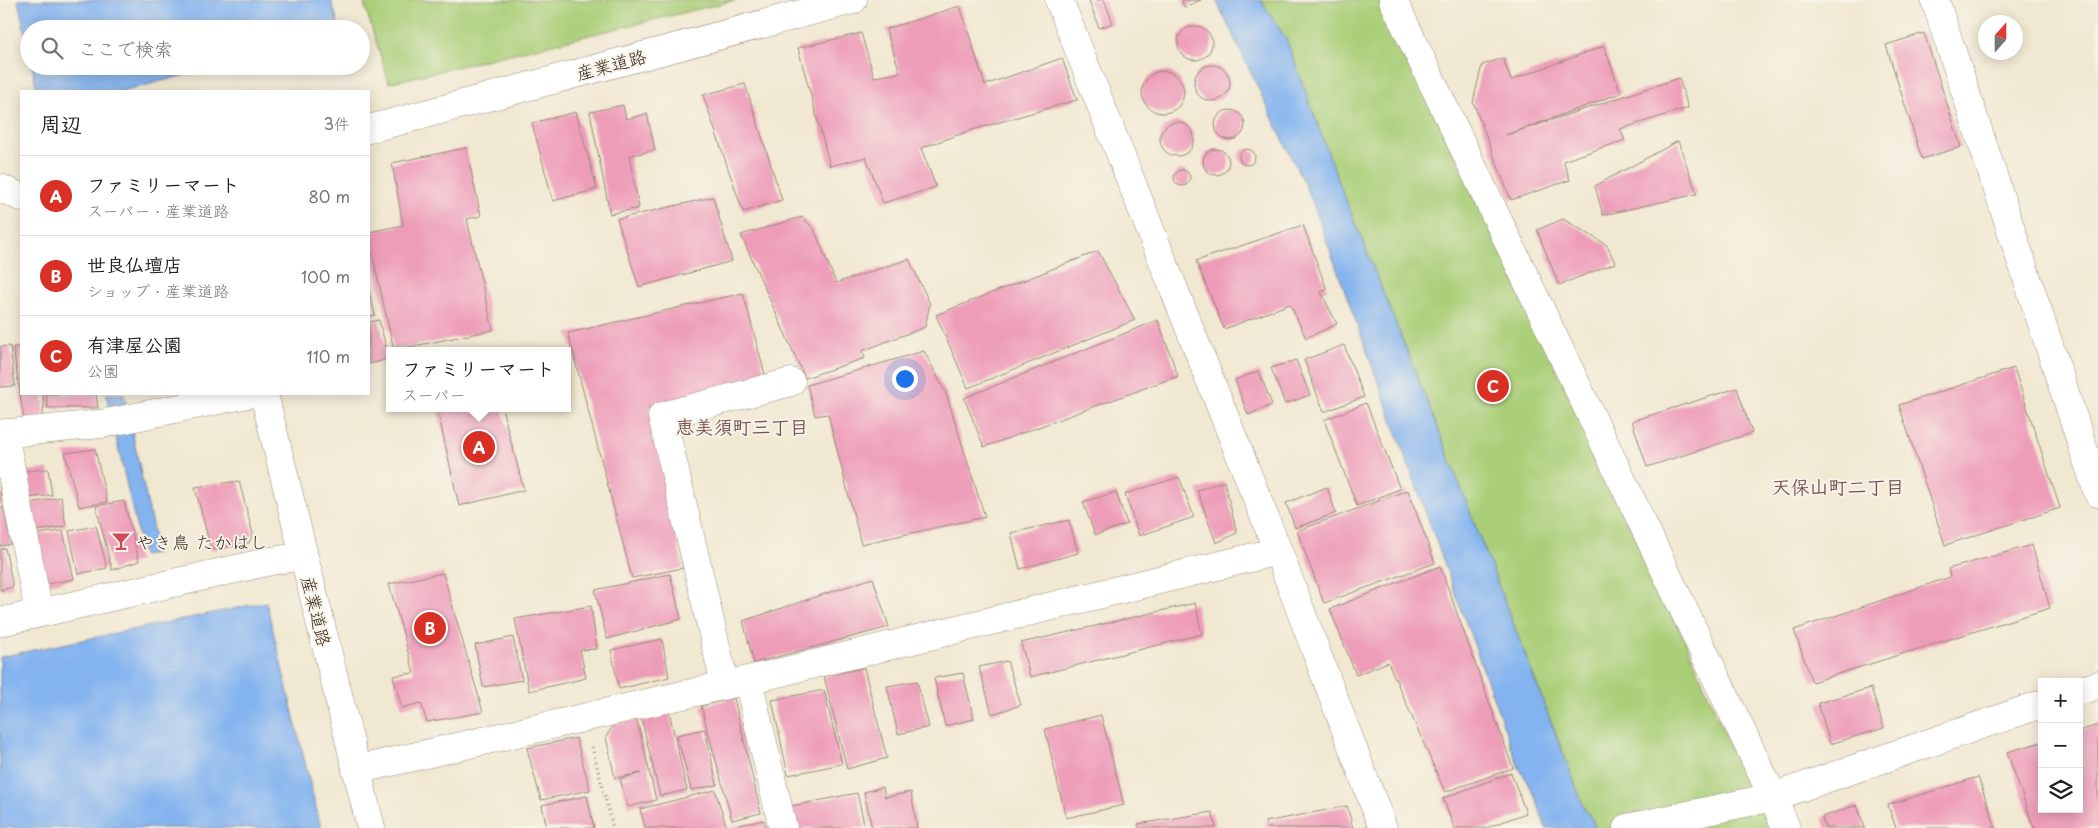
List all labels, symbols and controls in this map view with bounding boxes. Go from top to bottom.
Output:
north arrow [1978,15,2023,60]
search box [20,20,370,75]
icon: search [38,34,66,62]
text: ここで検索 [78,34,173,62]
street label: 産業道路 [573,42,649,86]
text: 周辺 [40,107,82,139]
text: 3件 [323,111,350,135]
text: ファミリーマート [87,170,240,198]
text: A [50,184,62,208]
text: 80 m [308,184,350,208]
text: スーパー · 産業道路 [87,198,229,222]
text: 世良仏壇店 [87,250,182,278]
text: B [51,264,61,288]
text: 100 m [301,264,350,288]
text: ショップ · 産業道路 [87,278,229,302]
text: 有津屋公園 [87,330,182,358]
text: C [50,344,62,368]
text: 110 m [307,344,350,368]
popup [386,347,571,412]
text: ファミリーマート [402,354,555,382]
text: 公園 [87,358,119,382]
your location [892,366,918,392]
pin: C [1477,367,1509,405]
text: スーパー [402,382,465,406]
district label: 恵美須町三丁目 [675,412,809,440]
pin: A [463,428,495,466]
district label: 天保山町二丁目 [1771,472,1905,500]
place label: やき鳥 たかはし [136,528,268,555]
bar icon: やき鳥 たかはし [110,530,132,552]
street label: 産業道路 [295,573,339,649]
pin: B [414,609,446,647]
map controls [2038,678,2083,813]
button: + [2038,678,2083,723]
button: − [2038,723,2083,768]
button: layers [2038,768,2083,813]

